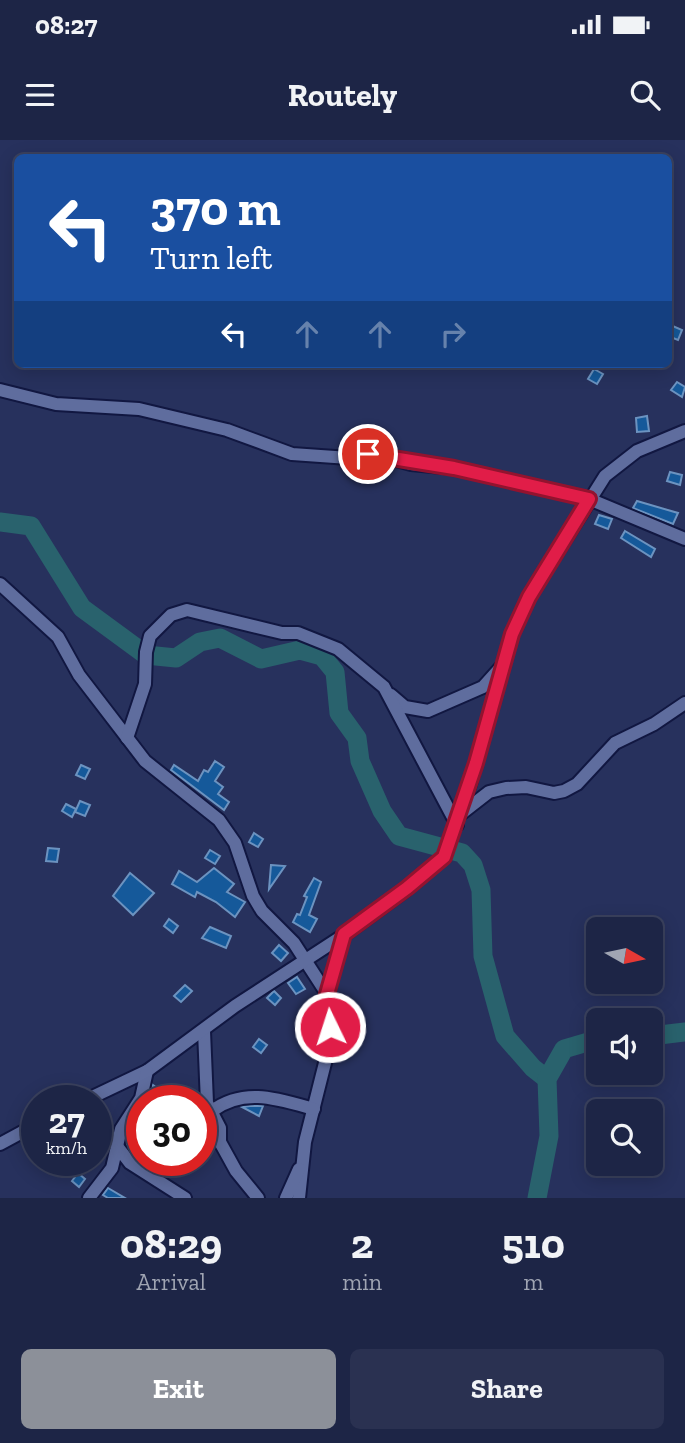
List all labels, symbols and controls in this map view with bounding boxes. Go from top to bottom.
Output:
text: 08:27 [35,9,97,41]
icon: menu [21,76,59,114]
text: Routely [288,76,397,114]
icon: search [626,76,664,114]
text: 370 m [150,179,281,238]
icon: left [35,182,126,273]
text: Turn left [150,239,272,277]
icon: left [215,315,253,353]
icon: ahead [288,315,326,353]
icon: ahead [361,315,399,353]
icon: right [434,315,472,353]
pin [338,424,398,484]
icon: arrive [349,435,387,473]
north arrow [586,917,663,994]
map controls [586,917,663,1176]
position arrow [293,990,367,1064]
button: sound [586,1008,663,1085]
speed limit sign: 30 [126,1085,217,1176]
button: search [586,1099,663,1176]
text: 27 [48,1100,85,1142]
text: km/h [46,1137,87,1159]
text: 08:29 [120,1218,222,1269]
text: 2 [351,1218,373,1269]
text: 510 [502,1218,565,1269]
text: Arrival [137,1268,206,1296]
text: min [342,1268,382,1296]
text: m [523,1268,543,1296]
button: Exit [21,1349,336,1429]
button: Share [350,1349,664,1429]

